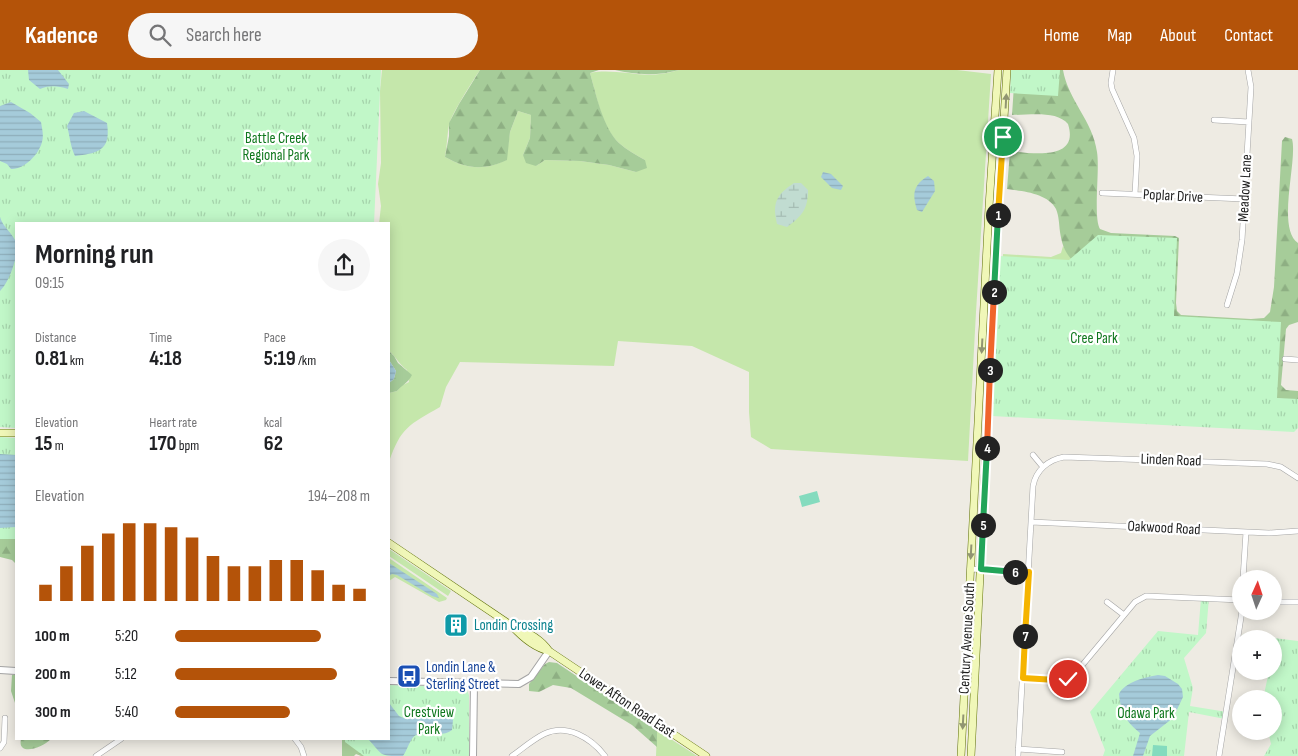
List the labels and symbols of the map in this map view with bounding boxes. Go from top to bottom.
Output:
one-way arrow [1002,93,1010,109]
pin [982,116,1024,158]
park label: Battle Creek Regional Park [242,129,310,165]
street label: Meadow Lane [1234,154,1256,222]
street label: Poplar Drive [1142,185,1204,207]
pin: 1 [986,202,1010,228]
pin: 2 [982,280,1006,304]
park label: Cree Park [1070,329,1118,348]
one-way arrow [977,338,985,354]
pin: 3 [978,358,1002,382]
pin: 4 [974,436,1000,460]
street label: Linden Road [1140,449,1202,471]
pin: 5 [970,512,996,538]
street label: Oakwood Road [1127,517,1201,539]
one-way arrow [967,545,975,561]
pin: 6 [1002,560,1028,584]
north arrow [1232,570,1282,620]
street label: Century Avenue South [955,582,979,694]
building icon: Londin Crossing [443,612,469,638]
place label: Londin Crossing [474,616,553,635]
pin: 7 [1012,624,1038,648]
place label: Londin Lane & Sterling Street [426,658,500,694]
pin [1047,658,1089,700]
bus stop icon: Londin Lane & Sterling Street [396,663,422,689]
street label: Lower Afton Road East [575,664,679,742]
park label: Crestview Park [404,703,455,739]
park label: Odawa Park [1117,704,1175,723]
one-way arrow [958,715,966,731]

